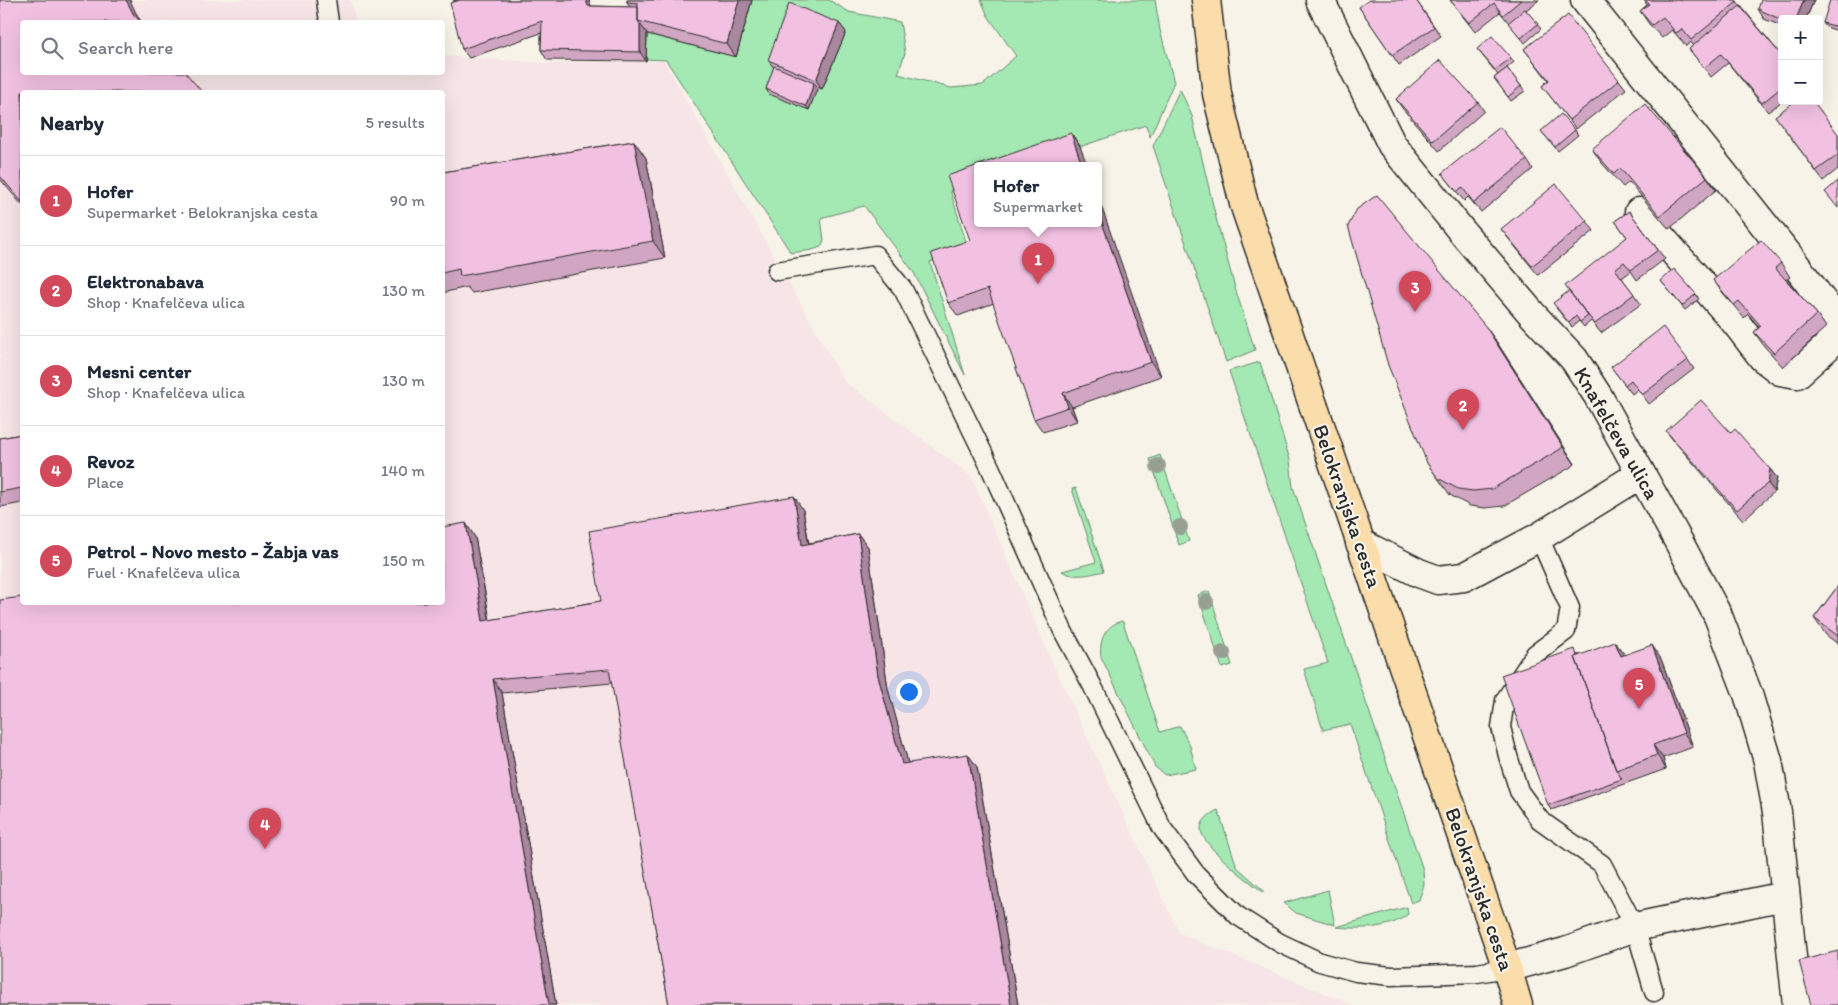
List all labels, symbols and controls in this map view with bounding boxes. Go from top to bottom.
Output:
map controls [1778,15,1823,105]
button: + [1778,15,1823,60]
search box [20,20,445,75]
icon: search [38,34,66,62]
text: Search here [78,36,173,59]
button: − [1778,60,1823,105]
text: Nearby [40,110,104,135]
text: 5 results [365,113,425,132]
popup [974,162,1102,227]
text: Hofer [993,174,1039,197]
text: Hofer [87,180,133,203]
text: 1 [52,191,60,210]
text: 90 m [390,191,425,210]
text: Supermarket [993,197,1083,216]
text: Supermarket · Belokranjska cesta [87,203,318,222]
pin: 1 [1022,243,1054,284]
text: Elektronabava [87,270,204,293]
pin: 3 [1399,271,1431,312]
text: 2 [52,281,60,300]
text: 130 m [382,281,425,300]
text: Shop · Knafelčeva ulica [87,293,245,312]
text: Mesni center [87,360,191,383]
street label: Knafelčeva ulica [1569,362,1665,504]
text: 3 [52,371,60,390]
text: 130 m [382,371,425,390]
text: Shop · Knafelčeva ulica [87,383,245,402]
pin: 2 [1447,389,1479,430]
street label: Belokranjska cesta [1308,421,1388,591]
text: Revoz [87,450,135,473]
text: 4 [51,461,61,480]
text: 140 m [381,461,425,480]
text: Place [87,473,124,492]
text: Petrol - Novo mesto - Žabja vas [87,540,339,563]
text: 5 [52,551,60,570]
text: 150 m [382,551,425,570]
text: Fuel · Knafelčeva ulica [87,563,240,582]
pin: 5 [1623,668,1655,709]
your location [896,679,922,705]
street label: Belokranjska cesta [1440,804,1520,974]
pin: 4 [249,808,281,849]

